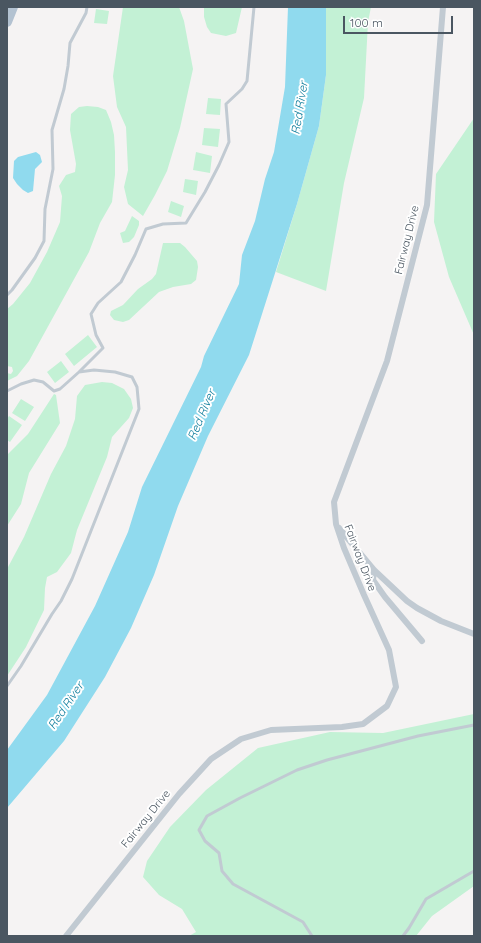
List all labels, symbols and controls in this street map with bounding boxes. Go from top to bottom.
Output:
scale bar [345,8,455,34]
text: 100 m [350,15,383,30]
water label: Red River [289,80,311,136]
street label: Fairway Drive [392,204,422,276]
water label: Red River [185,388,219,442]
street label: Fairway Drive [341,523,379,593]
water label: Red River [45,680,87,732]
street label: Fairway Drive [119,787,173,851]

